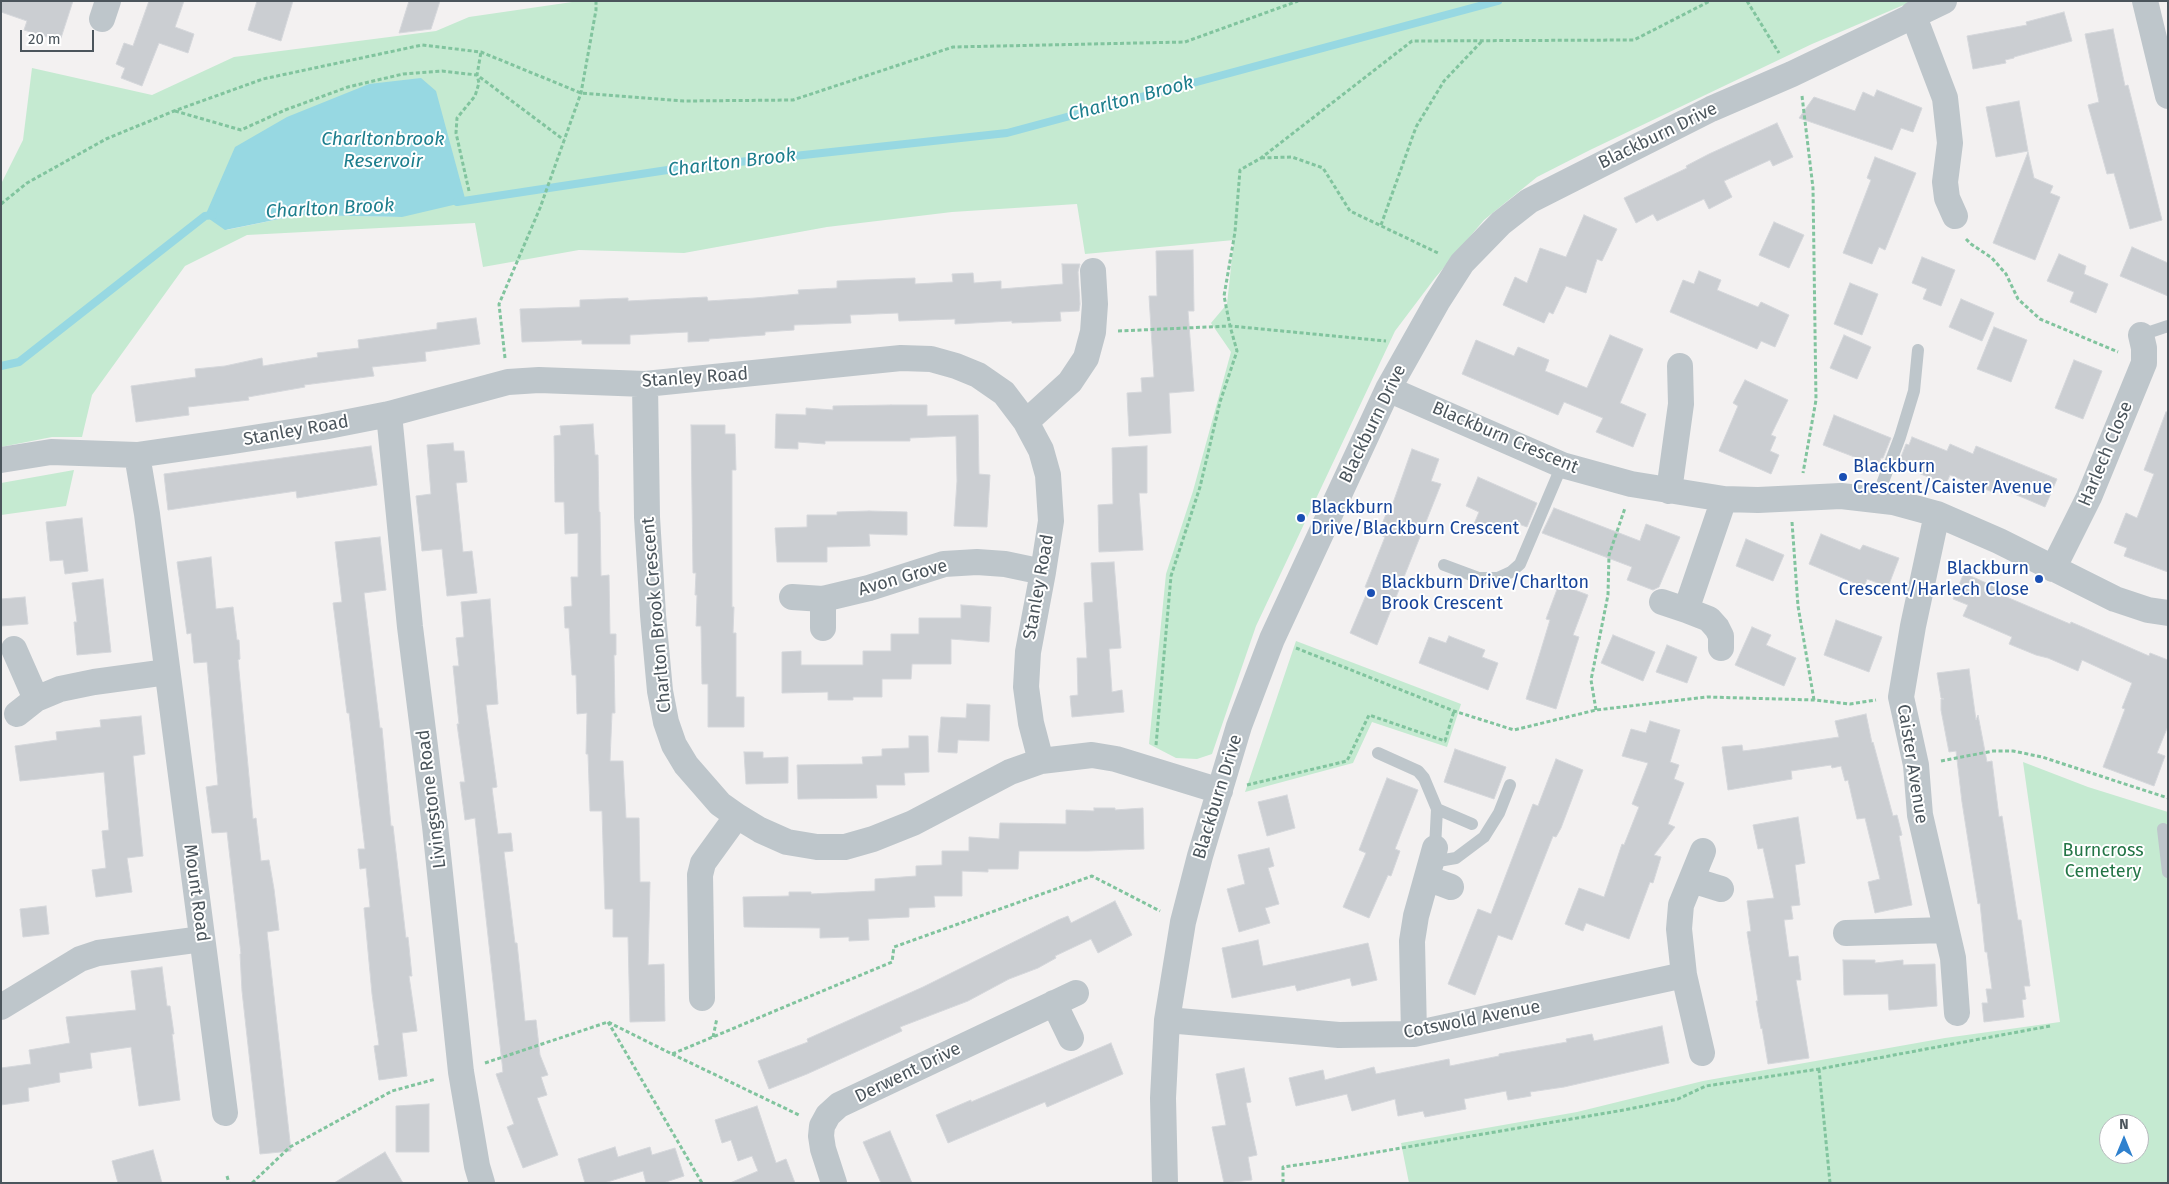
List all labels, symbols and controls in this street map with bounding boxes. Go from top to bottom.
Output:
scale bar [22,20,96,52]
text: 20 m [28,30,61,48]
water label: Charlton Brook [1066,71,1196,127]
street label: Blackburn Drive [1595,98,1721,174]
water label: Charltonbrook Reservoir [321,129,445,173]
water label: Charlton Brook [667,144,797,182]
water label: Charlton Brook [265,194,395,224]
street label: Blackburn Drive [1335,361,1411,487]
street label: Stanley Road [641,364,749,392]
street label: Blackburn Crescent [1429,397,1581,479]
street label: Harlech Close [2074,398,2138,510]
street label: Stanley Road [242,411,350,451]
place label: Blackburn Crescent/Caister Avenue [1853,456,2052,498]
marker: Blackburn Crescent/Caister Avenue [1837,471,1849,483]
place label: Blackburn Drive/Blackburn Crescent [1311,497,1519,540]
marker: Blackburn Drive/Blackburn Crescent [1295,512,1307,524]
street label: Charlton Brook Crescent [638,516,676,714]
street label: Stanley Road [1019,533,1059,641]
street label: Avon Grove [856,555,950,601]
place label: Blackburn Crescent/Harlech Close [1838,558,2029,600]
place label: Blackburn Drive/Charlton Brook Crescent [1381,572,1589,614]
marker: Blackburn Crescent/Harlech Close [2033,573,2045,585]
marker: Blackburn Drive/Charlton Brook Crescent [1365,587,1377,599]
street label: Caister Avenue [1892,703,1932,825]
street label: Livingstone Road [413,728,451,870]
street label: Blackburn Drive [1189,732,1247,862]
park label: Burncross Cemetery [2062,840,2144,882]
street label: Mount Road [178,843,214,943]
street label: Cotswold Avenue [1402,996,1542,1044]
street label: Derwent Drive [852,1038,964,1108]
north arrow [2099,1114,2149,1164]
text: N [2119,1116,2129,1133]

